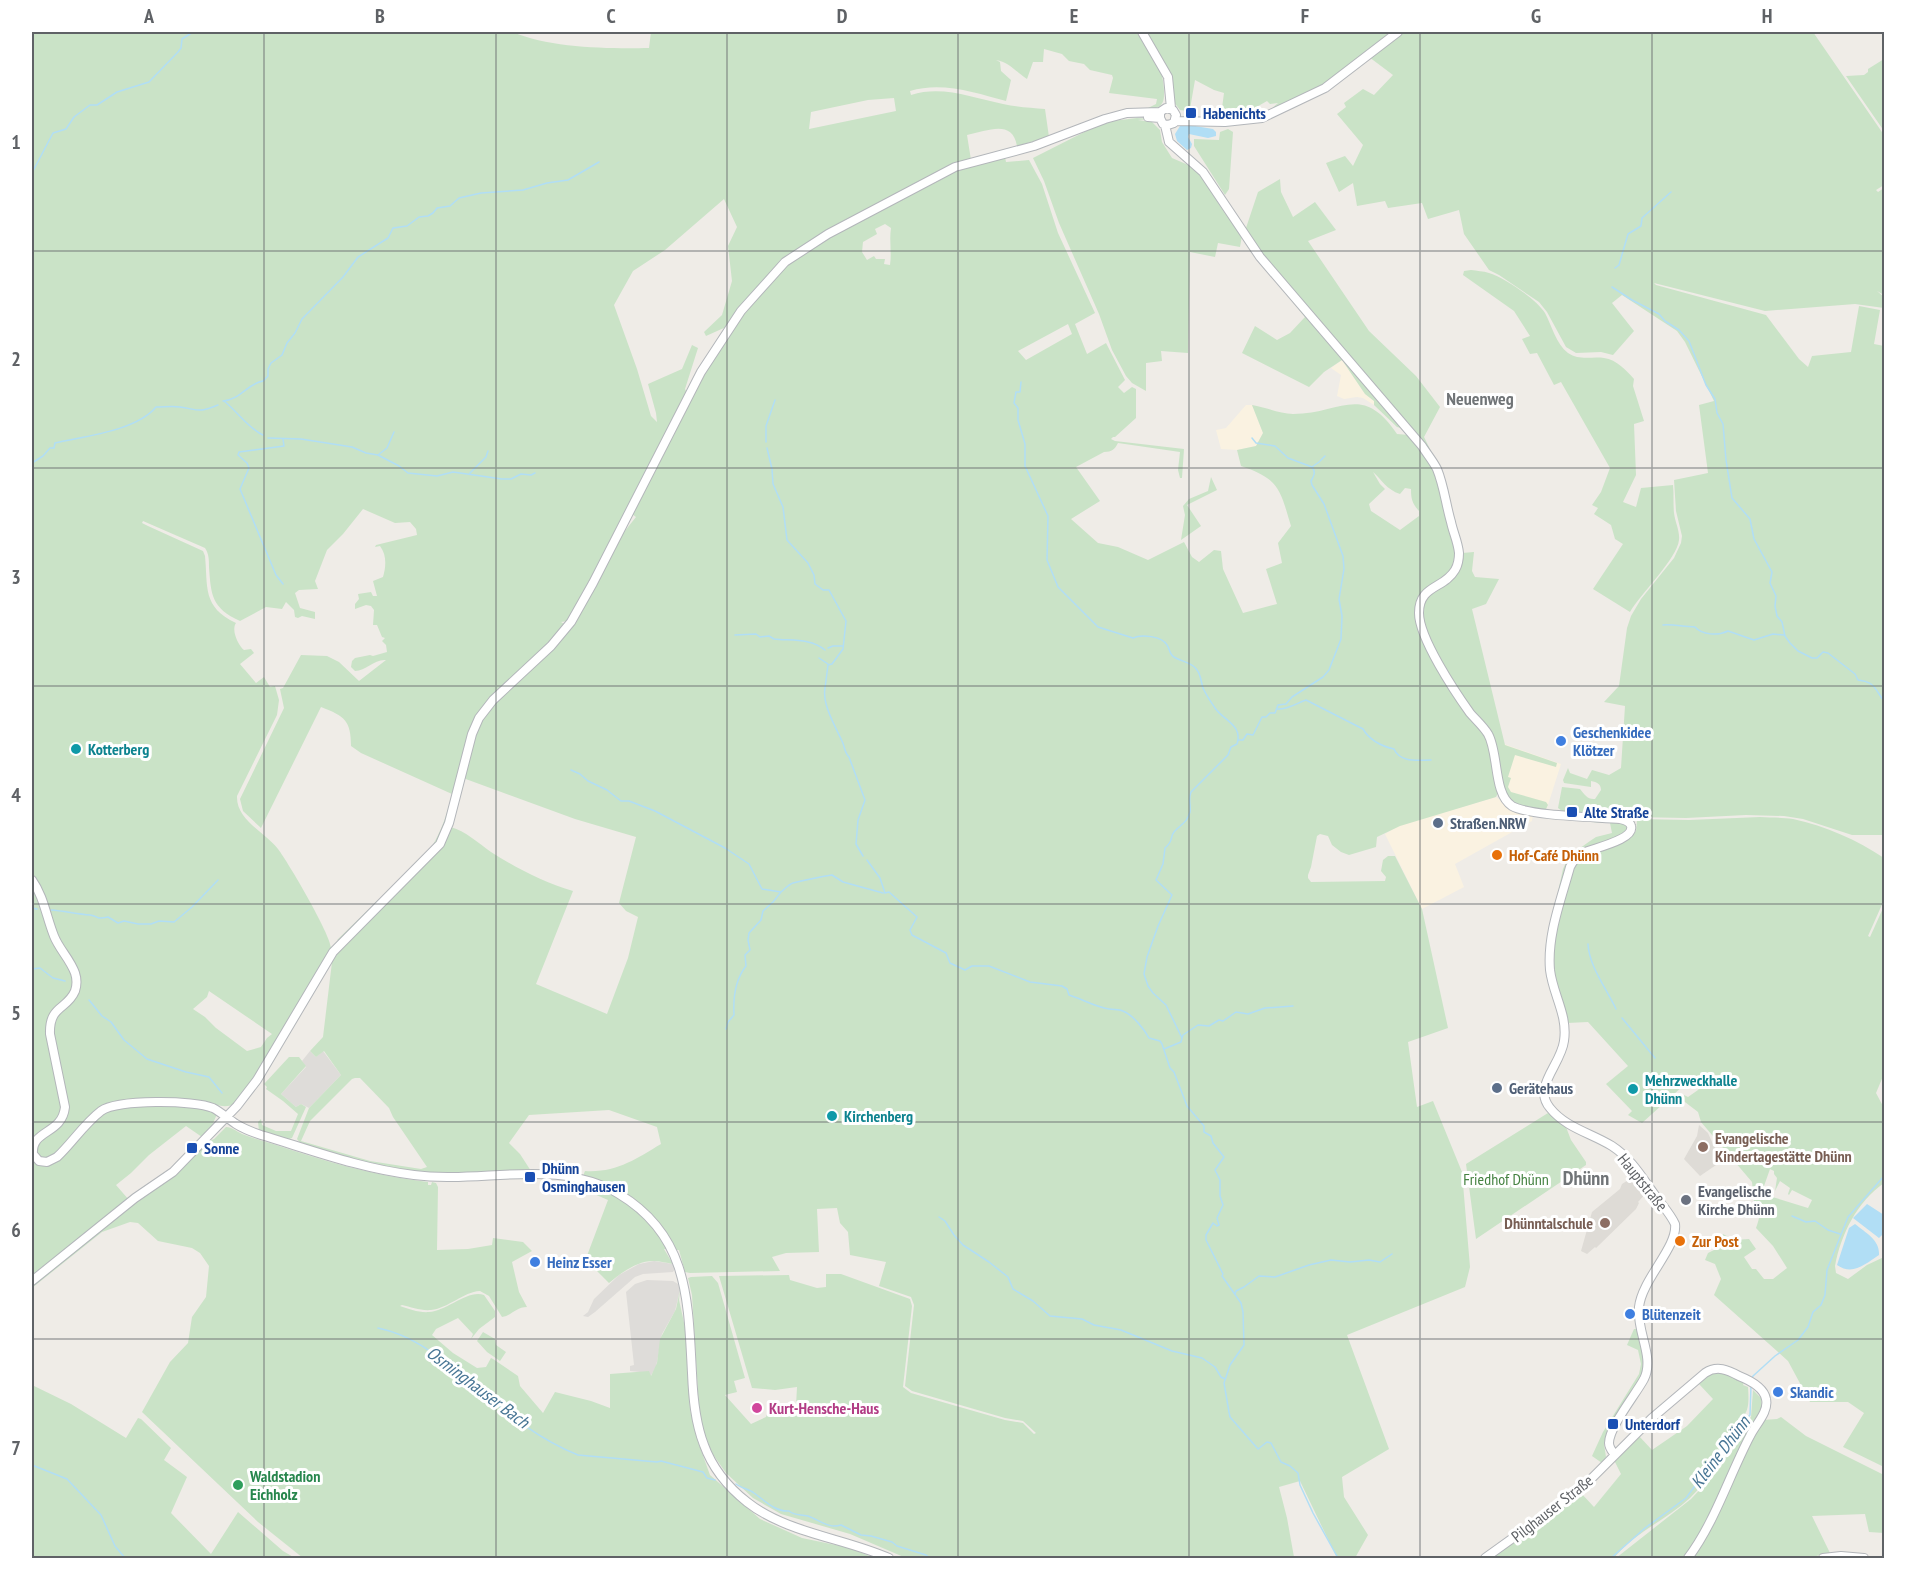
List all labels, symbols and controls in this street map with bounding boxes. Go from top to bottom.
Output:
text: A [143,3,155,29]
text: B [375,3,385,29]
text: C [606,3,616,29]
text: D [837,3,848,29]
text: E [1070,3,1078,29]
text: F [1301,3,1309,29]
text: G [1531,3,1541,29]
text: H [1762,3,1772,29]
place label: Habenichts [1203,103,1266,123]
marker: Habenichts [1184,106,1198,120]
text: 1 [11,129,21,155]
text: 2 [11,346,21,372]
district label: Neuenweg [1446,387,1514,410]
text: 3 [11,564,21,590]
place label: Geschenkidee Klötzer [1573,722,1651,760]
marker: Geschenkidee Klötzer [1554,734,1568,748]
place label: Kotterberg [88,739,149,759]
marker: Kotterberg [69,742,83,756]
text: 4 [11,782,21,808]
place label: Alte Straße [1583,802,1649,822]
marker: Alte Straße [1565,805,1579,819]
place label: Straßen.NRW [1450,813,1527,833]
marker: Straßen.NRW [1431,816,1445,830]
place label: Hof-Café Dhünn [1509,845,1599,865]
marker: Hof-Café Dhünn [1490,848,1504,862]
text: 5 [11,1000,21,1026]
place label: Mehrzweckhalle Dhünn [1645,1070,1737,1108]
place label: Gerätehaus [1509,1078,1574,1098]
marker: Gerätehaus [1490,1081,1504,1095]
marker: Mehrzweckhalle Dhünn [1626,1082,1640,1096]
place label: Kirchenberg [844,1106,913,1126]
marker: Kirchenberg [825,1109,839,1123]
place label: Evangelische Kindertagestätte Dhünn [1715,1128,1852,1166]
place label: Sonne [204,1138,240,1158]
marker: Evangelische Kindertagestätte Dhünn [1696,1140,1710,1154]
marker: Sonne [185,1141,199,1155]
street label: Hauptstraße [1614,1149,1672,1215]
place label: Dhünn Osminghausen [542,1158,626,1196]
district label: Dhünn [1563,1165,1609,1191]
park label: Friedhof Dhünn [1463,1169,1549,1189]
marker: Dhünn Osminghausen [523,1170,537,1184]
place label: Evangelische Kirche Dhünn [1698,1181,1775,1219]
marker: Evangelische Kirche Dhünn [1679,1193,1693,1207]
place label: Dhünntalschule [1504,1213,1593,1233]
marker: Dhünntalschule [1598,1216,1612,1230]
text: 6 [11,1217,21,1243]
place label: Zur Post [1692,1231,1739,1251]
marker: Zur Post [1673,1234,1687,1248]
place label: Heinz Esser [547,1252,612,1272]
marker: Heinz Esser [528,1255,542,1269]
place label: Blütenzeit [1642,1304,1701,1324]
marker: Blütenzeit [1623,1307,1637,1321]
water label: Osminghauser Bach [422,1341,535,1434]
place label: Skandic [1790,1382,1834,1402]
marker: Skandic [1771,1385,1785,1399]
place label: Kurt-Hensche-Haus [769,1398,879,1418]
marker: Kurt-Hensche-Haus [750,1401,764,1415]
water label: Kleine Dhünn [1685,1410,1755,1493]
place label: Unterdorf [1625,1414,1681,1434]
marker: Unterdorf [1606,1417,1620,1431]
text: 7 [11,1435,21,1461]
place label: Waldstadion Eichholz [249,1466,320,1504]
street label: Pilghauser Straße [1507,1470,1597,1546]
marker: Waldstadion Eichholz [231,1478,245,1492]

